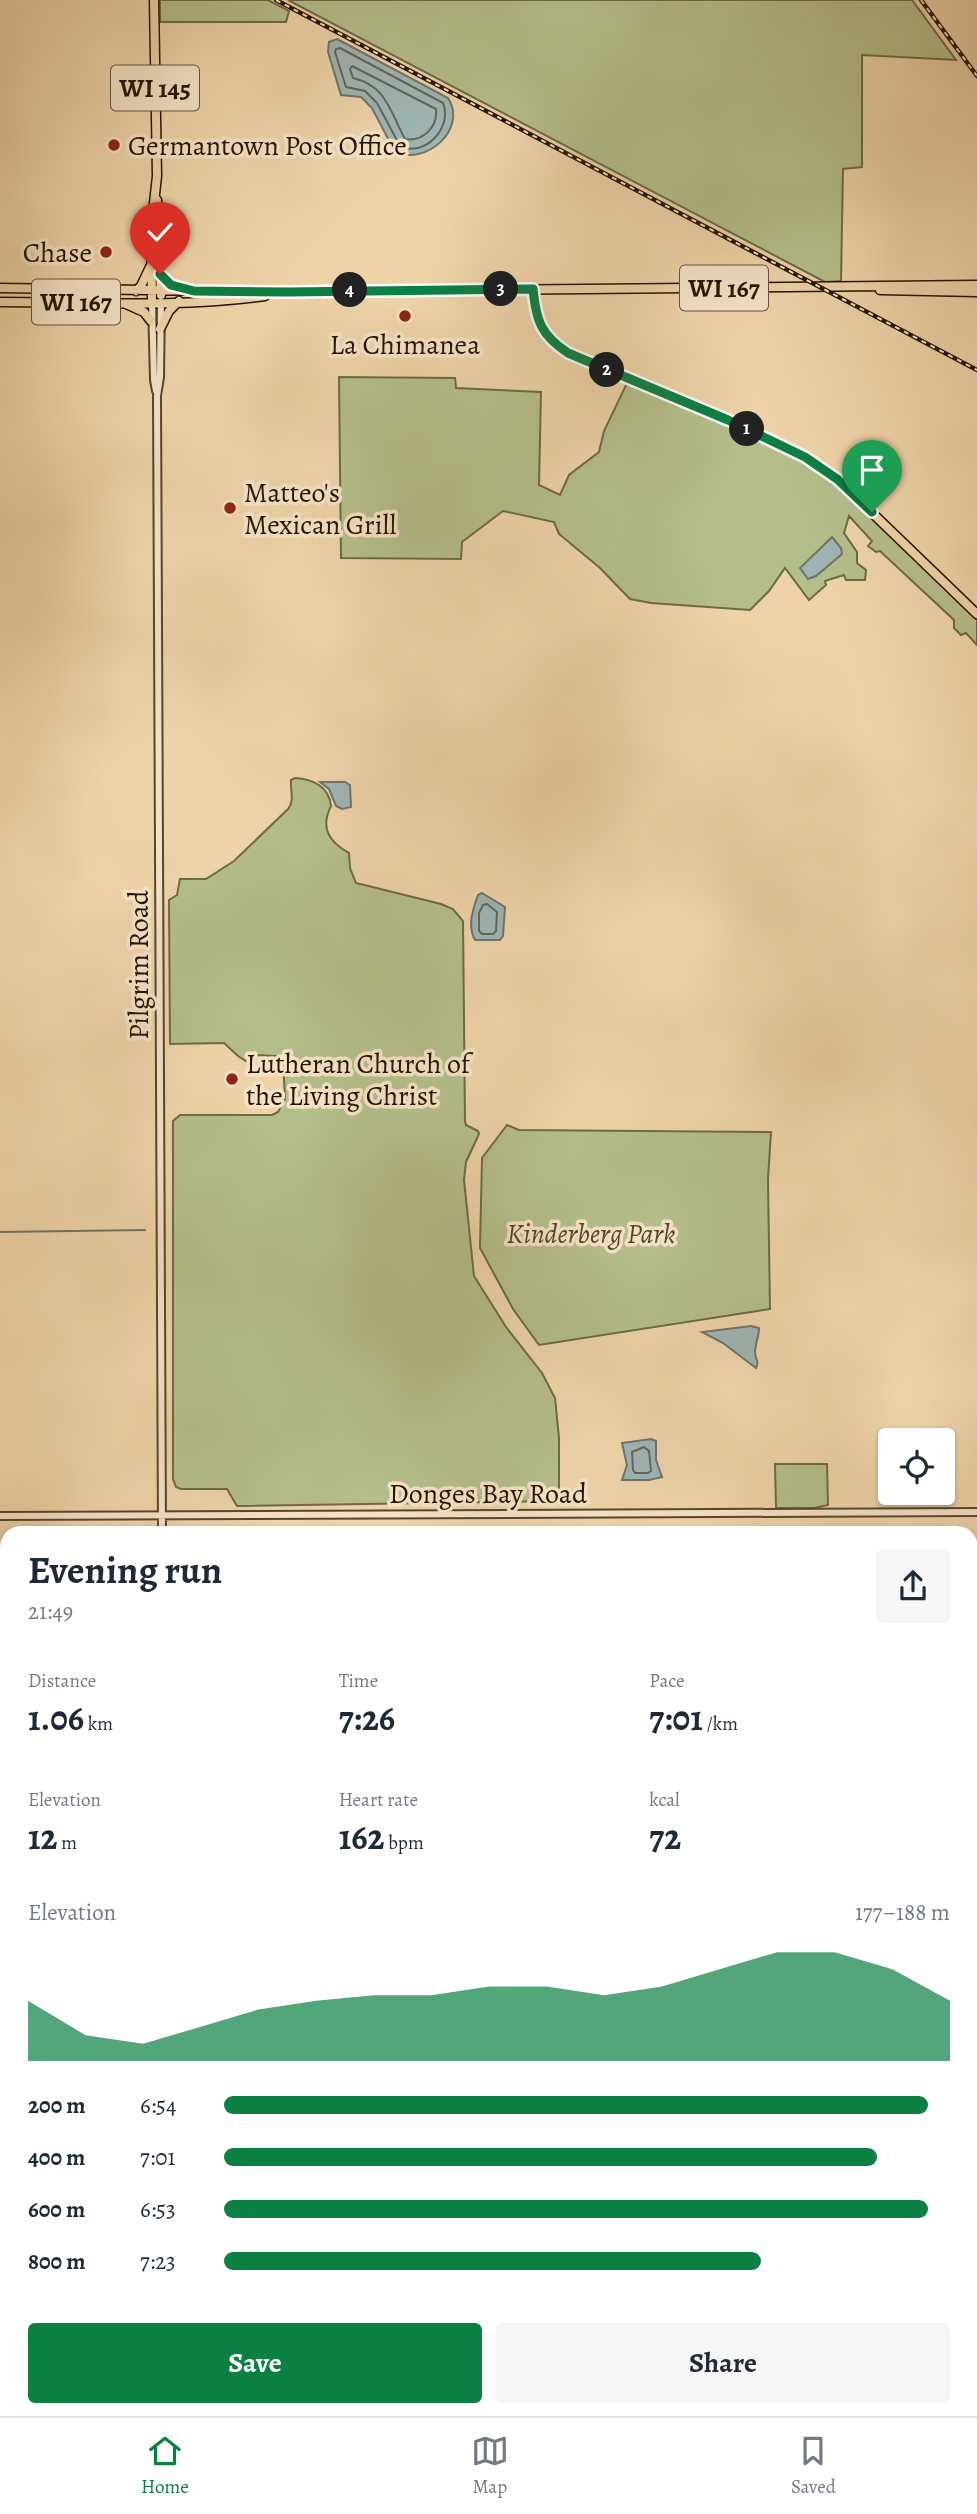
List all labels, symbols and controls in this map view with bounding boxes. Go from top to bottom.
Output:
road number: WI 145 [111,66,199,110]
place label: Germantown Post Office [128,127,407,165]
marker: Germantown Post Office [106,137,122,153]
pin [130,202,190,274]
icon: check [141,213,179,251]
place label: Chase [23,234,92,272]
marker: Chase [98,244,114,260]
road number: WI 167 [680,266,768,310]
pin: 4 [332,272,368,308]
pin: 3 [484,272,518,306]
text: 3 [496,275,505,301]
text: 4 [345,276,354,302]
road number: WI 167 [32,280,120,324]
marker: La Chimanea [397,308,413,324]
place label: La Chimanea [330,326,480,364]
pin: 2 [590,352,624,388]
text: 2 [602,356,611,382]
pin: 1 [730,412,764,446]
text: 1 [743,415,750,441]
pin [842,440,902,512]
icon: arrive [853,451,891,489]
place label: Matteo's Mexican Grill [244,474,396,544]
marker: Matteo's Mexican Grill [222,500,238,516]
street label: Pilgrim Road [120,889,158,1040]
place label: Lutheran Church of the Living Christ [246,1045,474,1115]
marker: Lutheran Church of the Living Christ [224,1071,240,1087]
park label: Kinderberg Park [507,1215,675,1253]
map controls [878,1428,955,1505]
button: locate [878,1428,955,1505]
street label: Donges Bay Road [389,1475,588,1513]
text: Evening run [28,1544,222,1596]
button: share [876,1549,950,1623]
text: 21:49 [28,1596,73,1627]
text: Distance [28,1668,96,1694]
text: Time [339,1668,378,1694]
text: Pace [649,1668,685,1694]
text: 1.06 [28,1694,84,1742]
text: 7:26 [339,1694,395,1742]
text: 7:01 [649,1694,703,1742]
text: km [84,1711,113,1737]
text: /km [703,1711,738,1737]
text: Elevation [28,1787,101,1813]
text: Heart rate [339,1787,418,1813]
text: kcal [649,1787,680,1813]
text: 12 [28,1813,57,1861]
text: 162 [339,1813,384,1861]
text: 72 [649,1813,681,1861]
text: m [57,1830,77,1856]
text: bpm [384,1830,424,1856]
text: Elevation [28,1897,116,1928]
text: 177–188 m [855,1897,950,1928]
text: 200 m [28,2090,86,2121]
text: 6:54 [140,2090,176,2121]
text: 400 m [28,2142,85,2173]
text: 7:01 [140,2142,175,2173]
text: 600 m [28,2194,85,2225]
text: 6:53 [140,2194,176,2225]
text: 800 m [28,2246,85,2277]
text: 7:23 [140,2246,176,2277]
button: Save [28,2323,482,2403]
button: Share [496,2323,950,2403]
tab: Home [141,2432,189,2500]
tab: Map [471,2432,509,2500]
tab: Saved [791,2432,836,2500]

